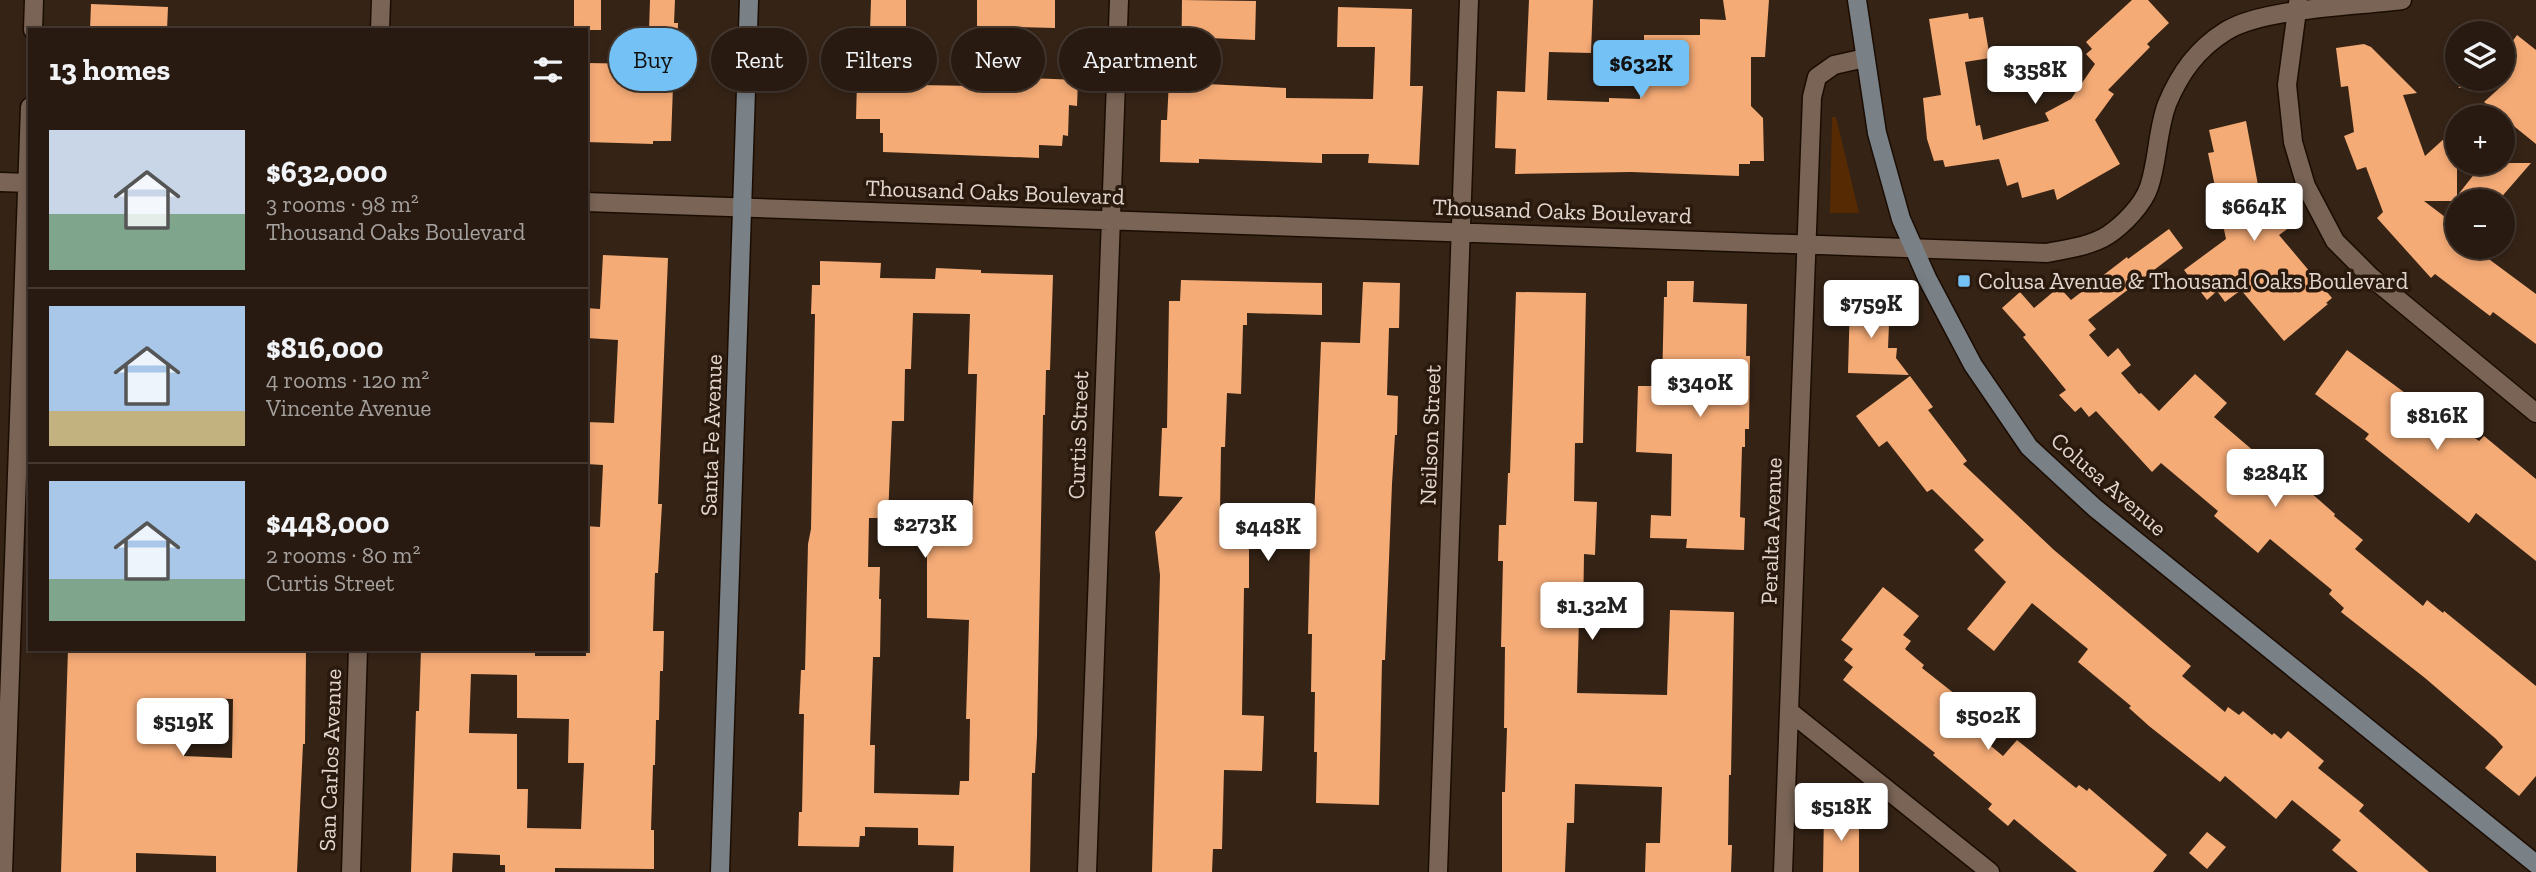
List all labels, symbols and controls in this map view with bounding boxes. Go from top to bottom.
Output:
map controls [2445,21,2515,259]
button: layers [2445,21,2515,91]
chip: Buy [609,28,697,91]
chip: Rent [711,28,807,91]
chip: Filters [821,28,937,91]
chip: New [951,28,1045,91]
chip: Apartment [1059,28,1221,91]
pin: $632K [1592,41,1690,100]
pin: $358K [1986,46,2084,106]
text: $632K [1609,49,1673,77]
icon: filters [529,51,567,89]
text: 13 homes [49,52,170,88]
text: $358K [2003,55,2067,83]
button: + [2445,105,2515,175]
text: $632,000 [266,154,387,190]
icon: home [105,158,189,242]
street label: Thousand Oaks Boulevard [865,173,1125,211]
pin: $664K [2205,184,2303,243]
button: − [2445,189,2515,259]
text: 3 rooms · 98 m² [266,190,419,218]
street label: Thousand Oaks Boulevard [1432,192,1692,230]
text: $664K [2222,192,2286,220]
text: Thousand Oaks Boulevard [266,218,525,246]
place label: Colusa Avenue & Thousand Oaks Boulevard [1978,267,2409,295]
marker: Colusa Avenue & Thousand Oaks Boulevard [1956,273,1972,289]
pin: $759K [1822,280,1920,340]
text: $759K [1840,289,1902,317]
text: $816,000 [266,330,384,366]
icon: home [105,334,189,418]
street label: Santa Fe Avenue [694,354,728,516]
pin: $340K [1651,360,1749,419]
street label: Neilson Street [1414,364,1446,506]
text: 4 rooms · 120 m² [266,366,429,394]
text: $340K [1667,368,1733,396]
street label: Curtis Street [1062,370,1094,500]
pin: $816K [2388,392,2486,452]
text: Vincente Avenue [266,394,431,422]
text: $816K [2407,401,2467,429]
street label: Colusa Avenue [2045,426,2173,542]
pin: $284K [2226,449,2324,509]
street label: Peralta Avenue [1754,457,1788,605]
text: $284K [2243,458,2307,486]
pin: $273K [876,500,974,560]
pin: $448K [1219,504,1317,563]
text: $448,000 [266,505,390,541]
icon: home [105,509,189,593]
text: $273K [894,509,956,537]
text: $448K [1235,512,1301,540]
text: 2 rooms · 80 m² [266,541,420,569]
text: Curtis Street [266,569,394,597]
pin: $1.32M [1535,582,1649,642]
text: $1.32M [1556,591,1628,619]
street label: San Carlos Avenue [313,668,347,852]
pin: $502K [1939,692,2037,752]
pin: $519K [134,698,232,758]
text: $502K [1956,701,2020,729]
text: $519K [153,707,213,735]
pin: $518K [1792,784,1890,843]
text: $518K [1811,792,1871,820]

